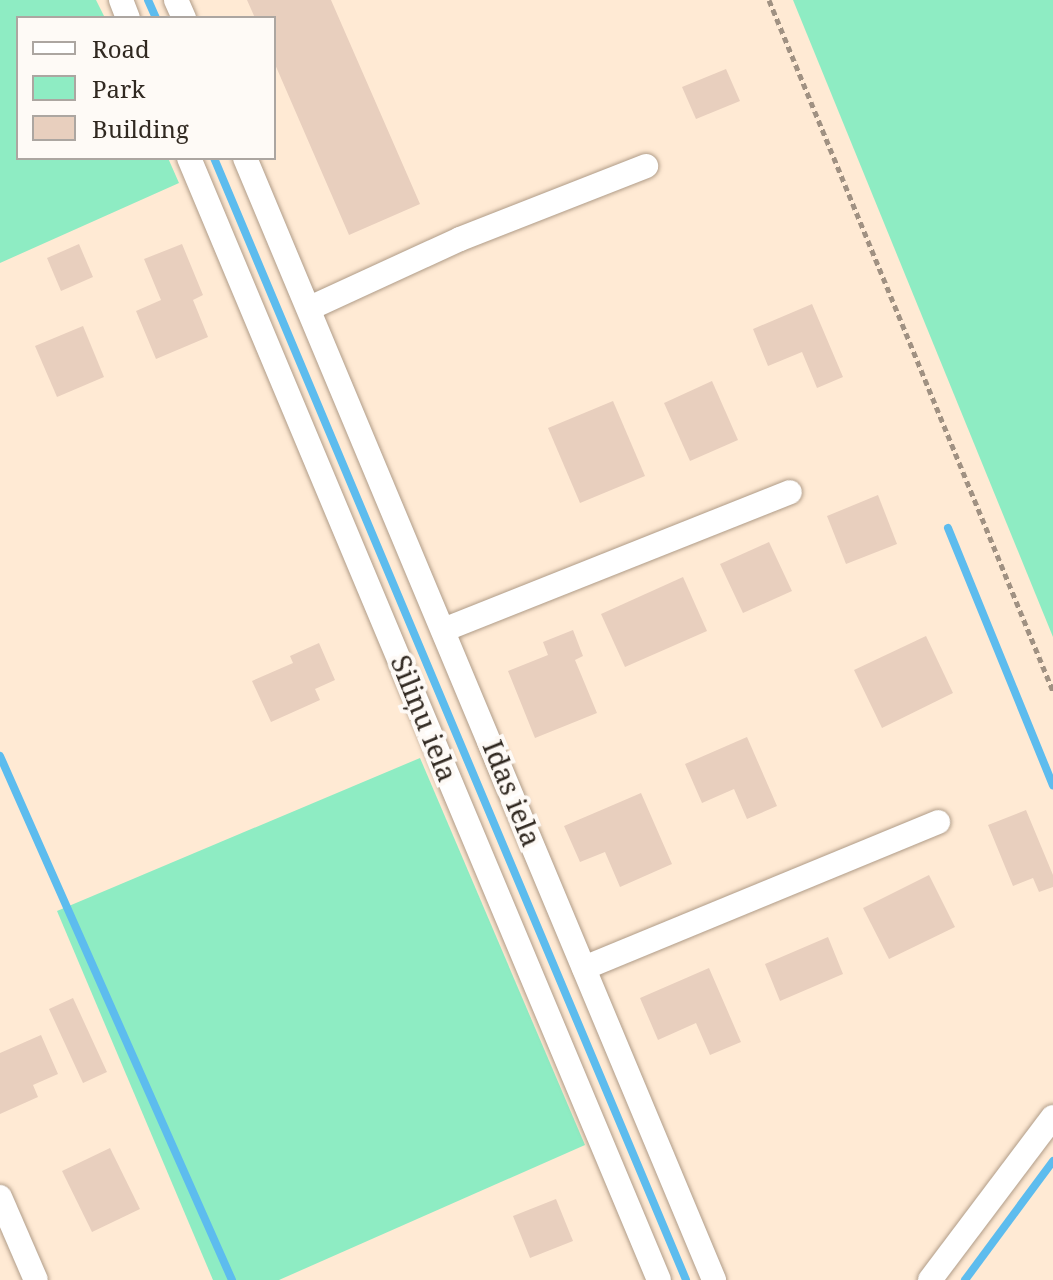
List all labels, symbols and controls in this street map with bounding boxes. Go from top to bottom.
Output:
legend [16,16,276,160]
text: Road [92,32,150,65]
text: Park [92,72,145,105]
text: Building [92,112,189,145]
street label: Siliņu iela [384,650,466,786]
street label: Idas iela [477,735,549,851]

